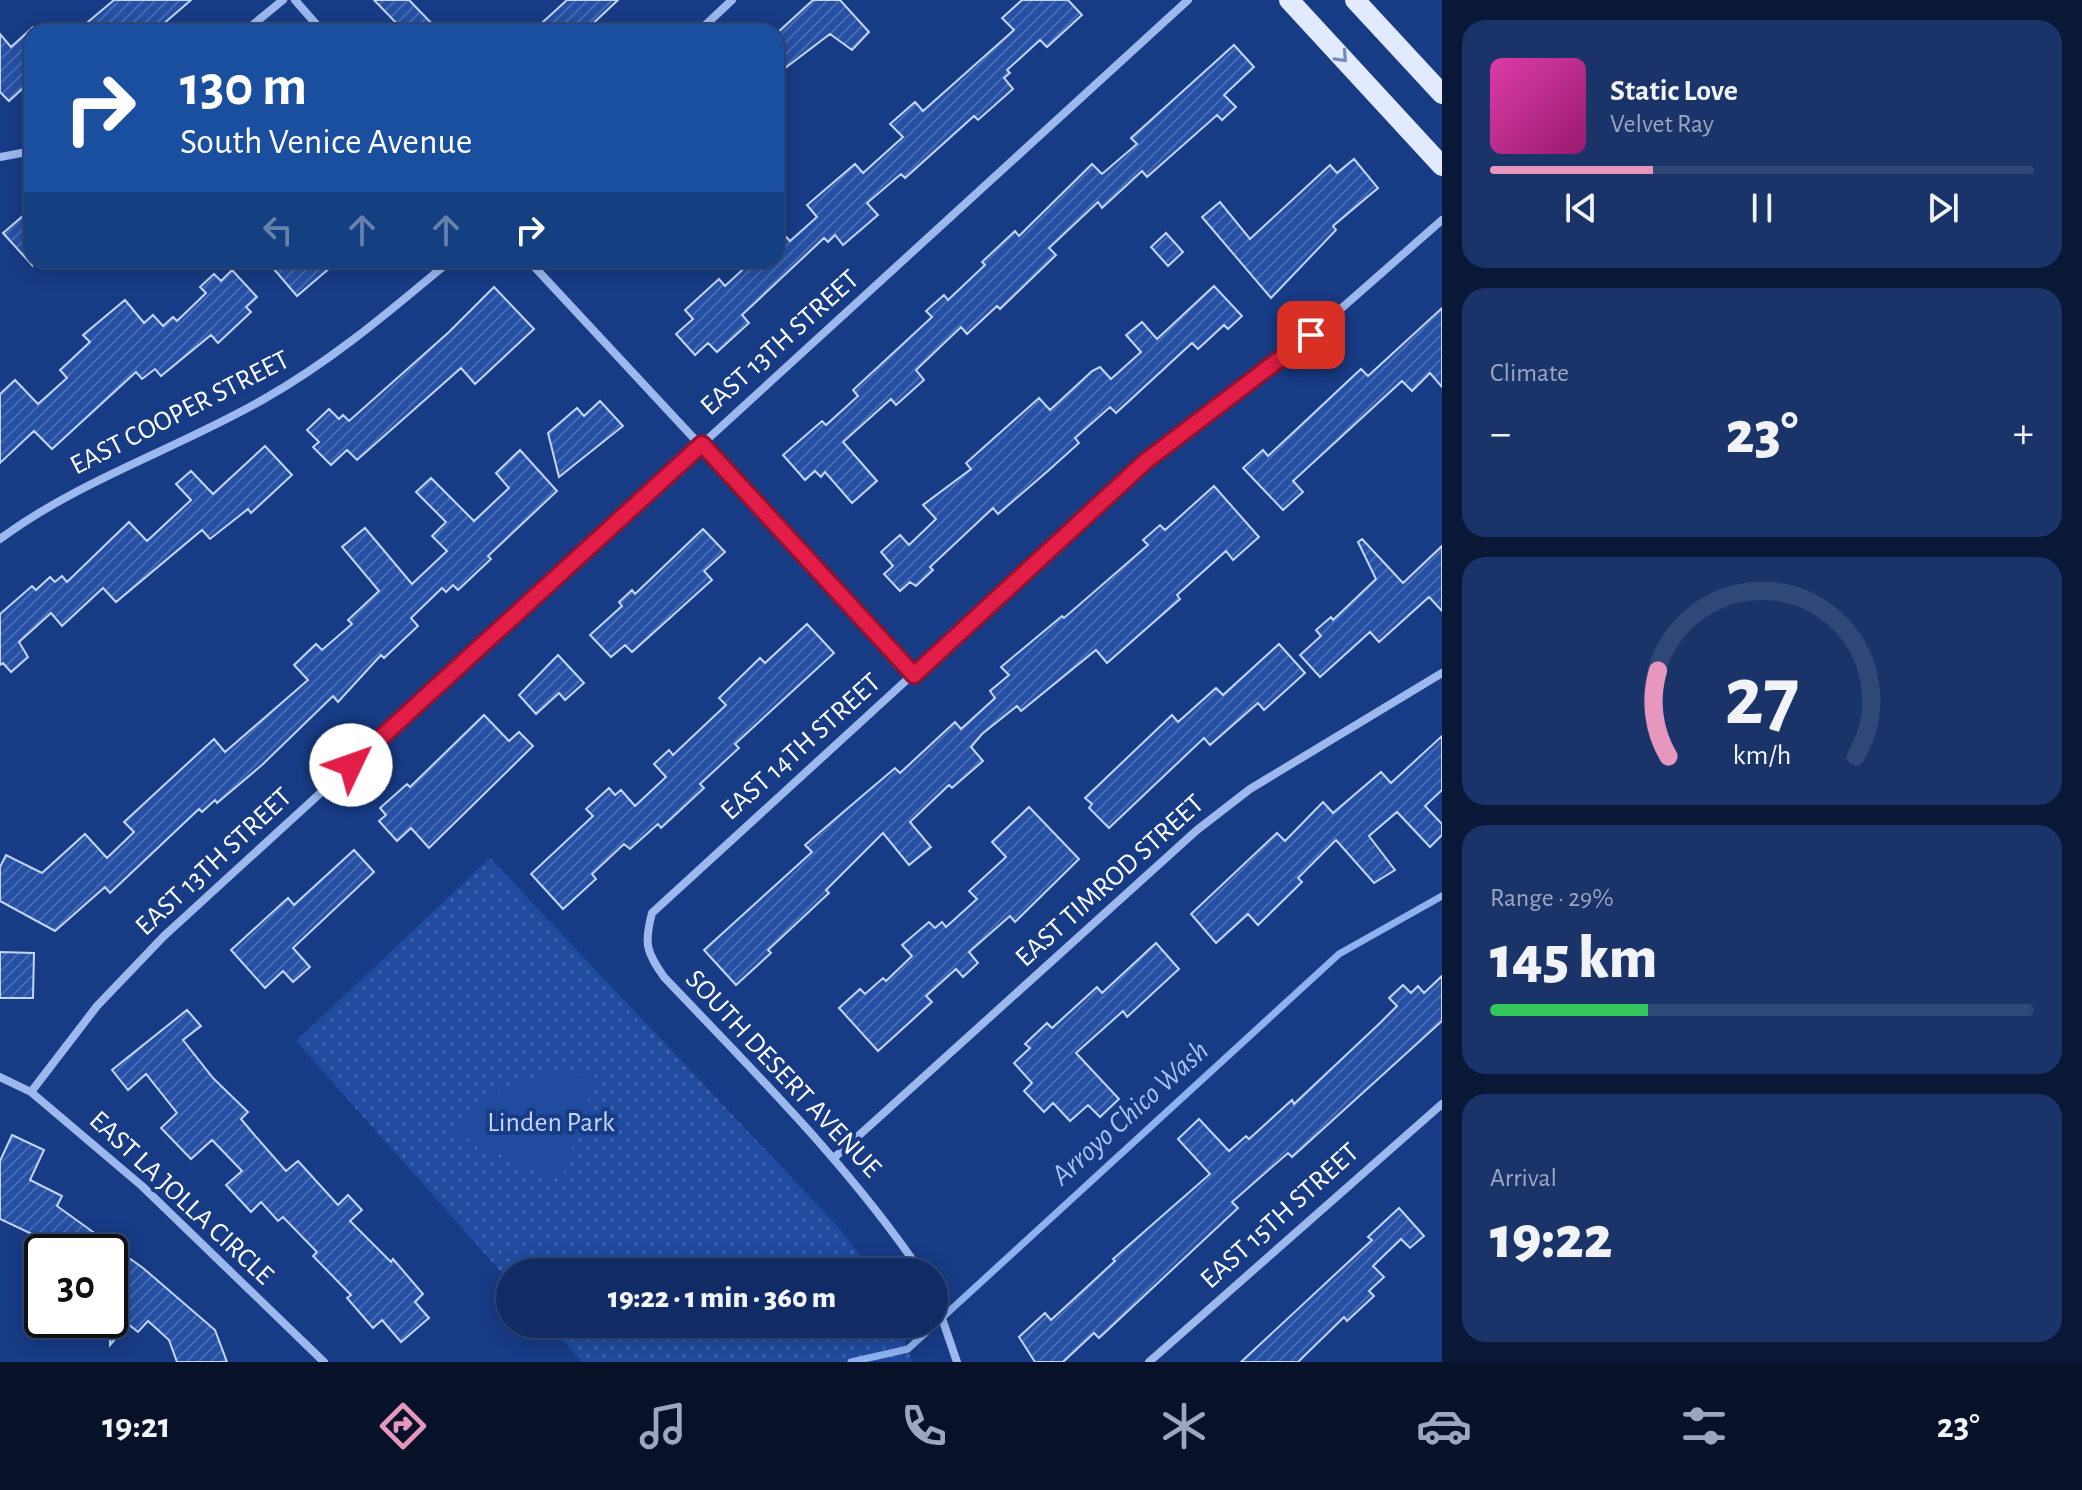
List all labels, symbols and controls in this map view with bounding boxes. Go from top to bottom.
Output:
one-way arrow [1332,48,1346,63]
icon: right [48,56,152,160]
text: 130 m [180,59,307,115]
text: Static Love [1610,76,1738,106]
text: Velvet Ray [1610,111,1714,137]
text: South Venice Avenue [180,124,472,160]
icon: previous [1559,186,1603,230]
icon: pause [1740,186,1784,230]
icon: next [1921,186,1965,230]
icon: left [256,208,300,252]
icon: ahead [340,208,384,252]
icon: ahead [424,208,468,252]
icon: right [508,208,552,252]
street label: EAST 13TH STREET [695,265,865,421]
pin [1277,301,1345,369]
icon: arrive [1289,313,1333,357]
street label: EAST COOPER STREET [66,346,294,480]
text: Climate [1490,360,1569,386]
text: 23° [1726,404,1798,464]
text: − [1490,412,1511,456]
text: + [2013,412,2034,456]
text: 27 [1724,656,1800,740]
street label: EAST 14TH STREET [716,668,886,826]
position arrow [309,723,393,807]
text: km/h [1733,741,1791,770]
street label: EAST 13TH STREET [131,783,298,941]
street label: EAST TIMROD STREET [1010,789,1210,973]
text: Range · 29% [1490,885,1614,911]
text: 145 km [1490,929,1657,989]
street label: SOUTH DESERT AVENUE [680,965,886,1183]
water label: Arroyo Chico Wash [1045,1035,1214,1192]
street label: EAST LA JOLLA CIRCLE [84,1106,278,1290]
park label: Linden Park [487,1109,615,1137]
street label: EAST 15TH STREET [1195,1138,1365,1294]
text: Arrival [1490,1165,1557,1191]
text: 19:22 [1490,1209,1613,1269]
speed limit sign: 30 [24,1234,128,1338]
text: 19:22 · 1 min · 360 m [608,1283,836,1313]
icon: directions [375,1398,431,1454]
icon: music [635,1398,691,1454]
icon: phone [896,1398,952,1454]
icon: climate [1156,1398,1212,1454]
icon: car [1416,1398,1472,1454]
icon: filters [1676,1398,1732,1454]
text: 19:21 [102,1408,171,1444]
text: 23° [1937,1408,1980,1444]

